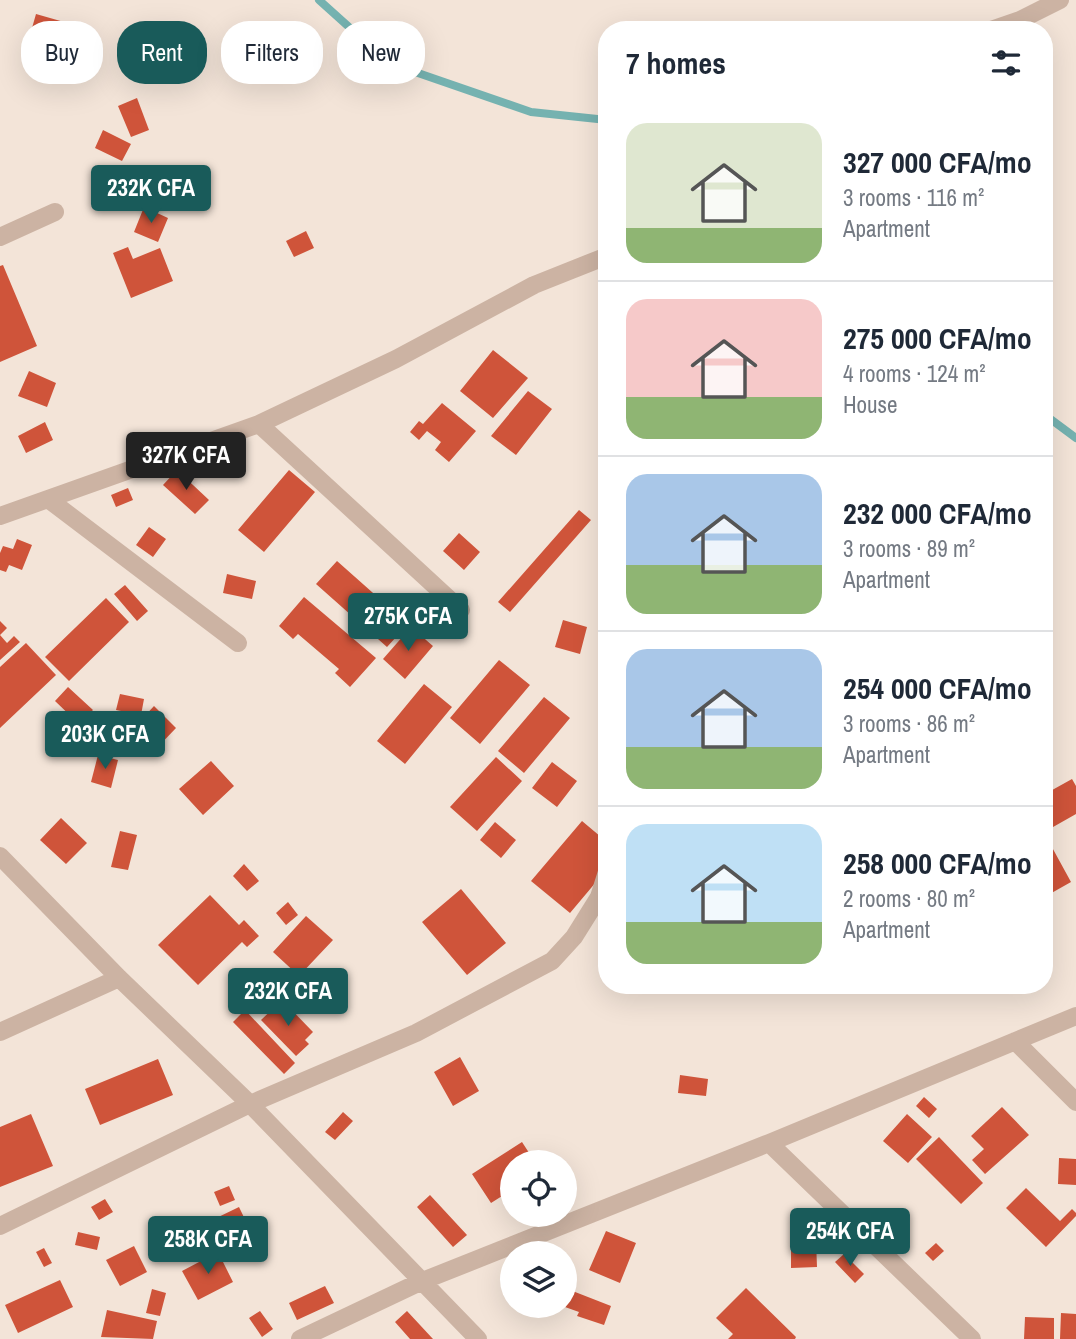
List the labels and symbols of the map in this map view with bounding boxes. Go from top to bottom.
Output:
pin: 232K CFA [79,166,223,225]
pin: 327K CFA [114,433,258,492]
pin: 275K CFA [336,594,480,653]
pin: 203K CFA [33,712,177,771]
pin: 232K CFA [216,968,360,1028]
pin: 254K CFA [778,1208,922,1268]
pin: 258K CFA [136,1216,280,1276]

